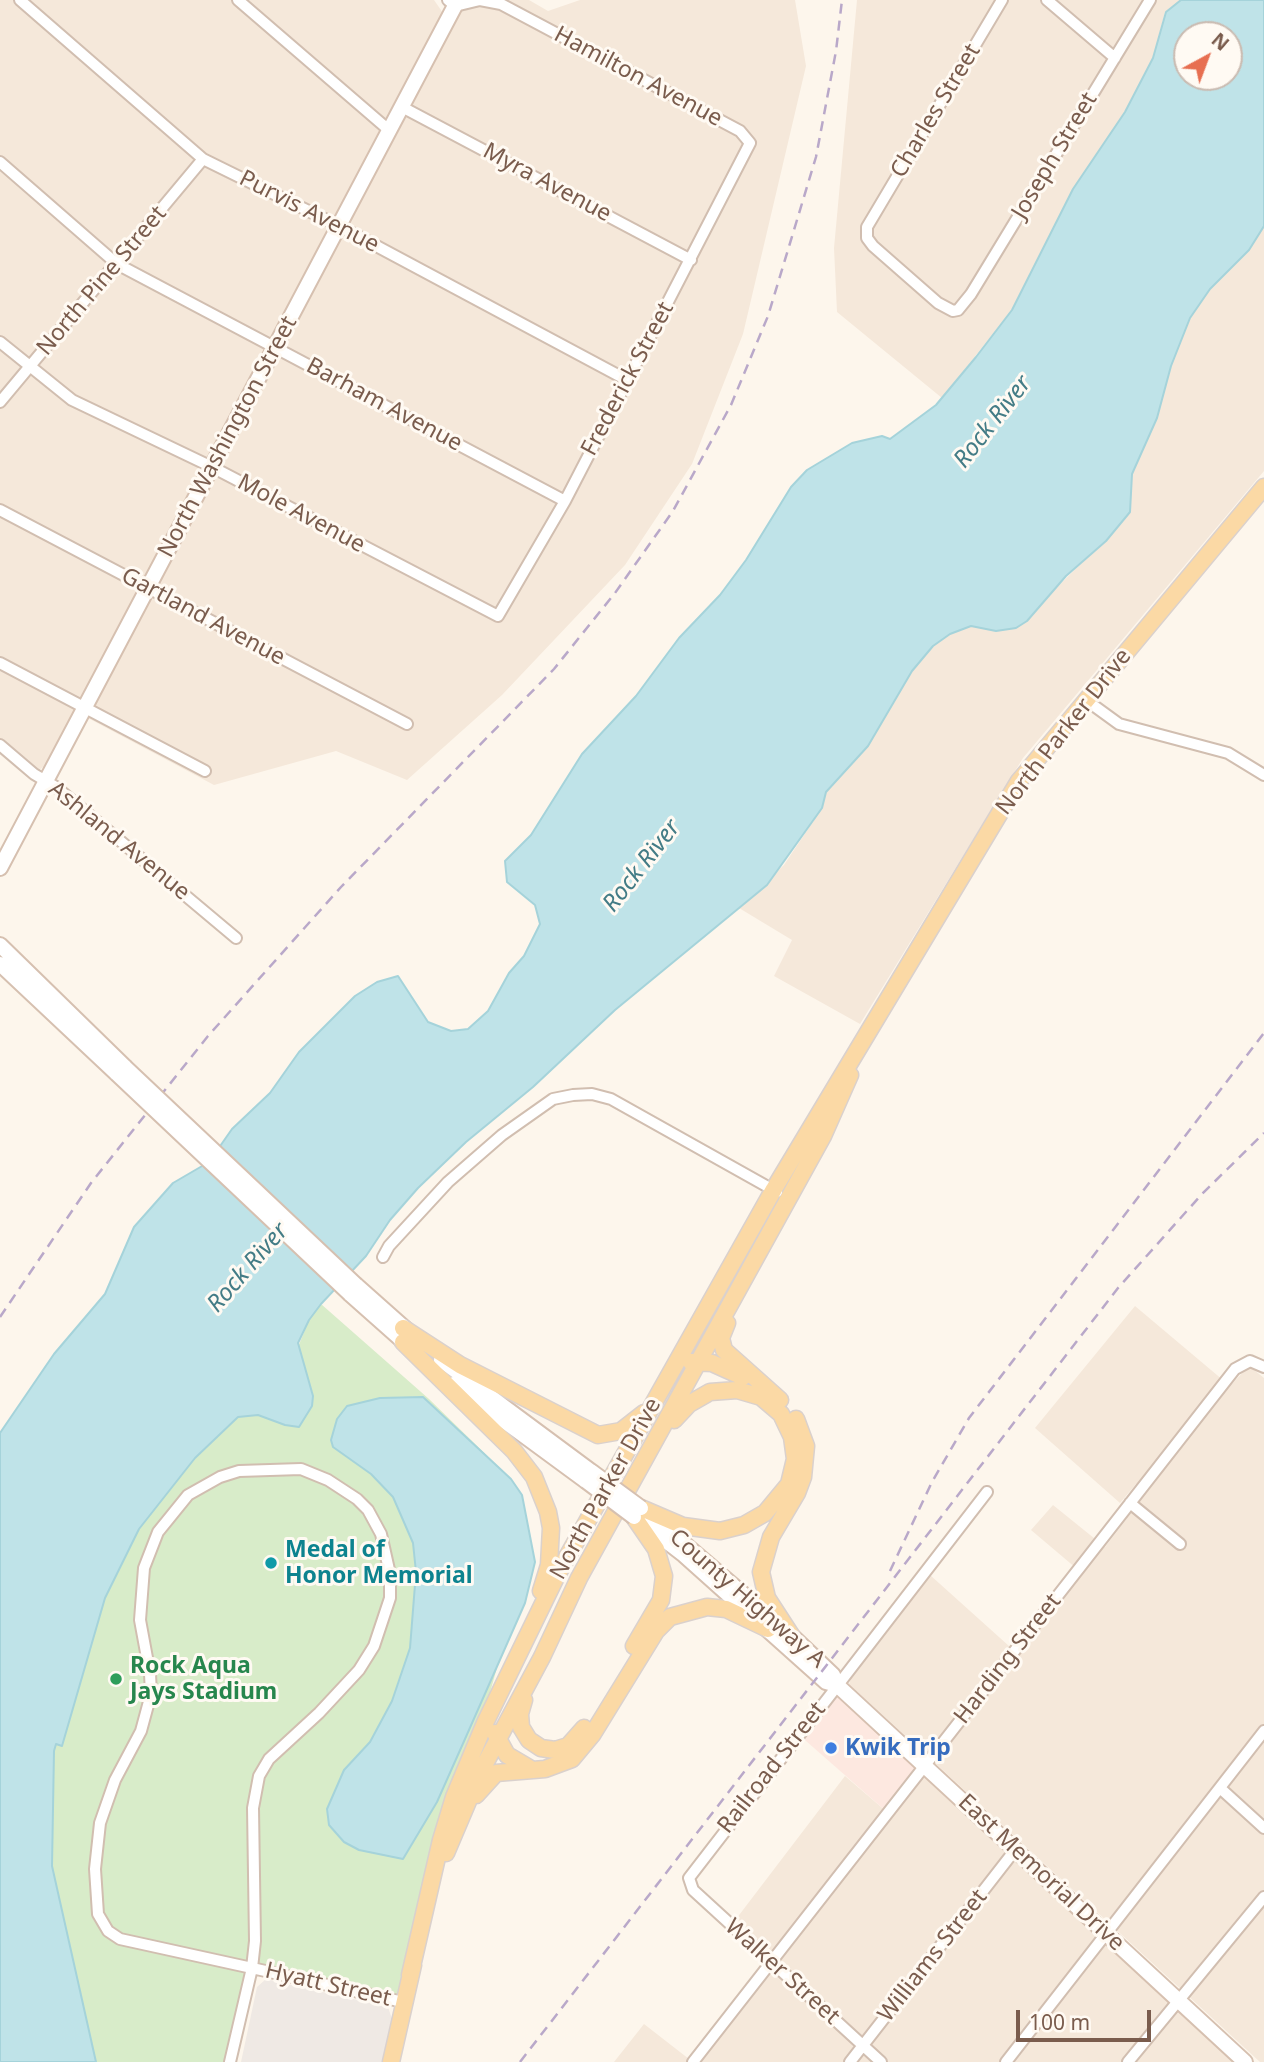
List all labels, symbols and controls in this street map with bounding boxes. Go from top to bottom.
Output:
street label: Hamilton Avenue [549,21,727,133]
north arrow [1173,21,1243,91]
text: N [1206,27,1235,57]
street label: Charles Street [885,39,987,183]
street label: Joseph Street [1006,88,1104,224]
street label: Myra Avenue [478,138,616,228]
street label: Purvis Avenue [235,165,383,259]
street label: North Pine Street [31,201,173,361]
street label: Frederick Street [576,297,680,461]
street label: North Washington Street [153,312,303,562]
street label: Barham Avenue [301,352,467,458]
water label: Rock River [948,370,1038,474]
street label: Mole Avenue [233,469,369,559]
street label: Gartland Avenue [116,562,290,672]
street label: North Parker Drive [991,643,1137,821]
street label: Ashland Avenue [43,776,195,906]
water label: Rock River [597,814,687,918]
water label: Rock River [201,1217,295,1319]
street label: North Parker Drive [545,1393,667,1585]
street label: County Highway A [663,1524,831,1674]
place label: Medal of Honor Memorial [285,1536,473,1590]
marker: Medal of Honor Memorial [263,1555,279,1571]
street label: Harding Street [949,1588,1067,1730]
place label: Rock Aqua Jays Stadium [130,1652,277,1706]
marker: Rock Aqua Jays Stadium [108,1671,124,1687]
street label: Railroad Street [712,1697,832,1839]
place label: Kwik Trip [845,1734,951,1762]
marker: Kwik Trip [823,1740,839,1756]
street label: East Memorial Drive [952,1789,1130,1957]
street label: Williams Street [873,1884,993,2028]
street label: Walker Street [719,1913,845,2031]
street label: Hyatt Street [262,1957,394,2013]
scale bar [1019,1996,1154,2040]
text: 100 m [1029,2008,1090,2036]

